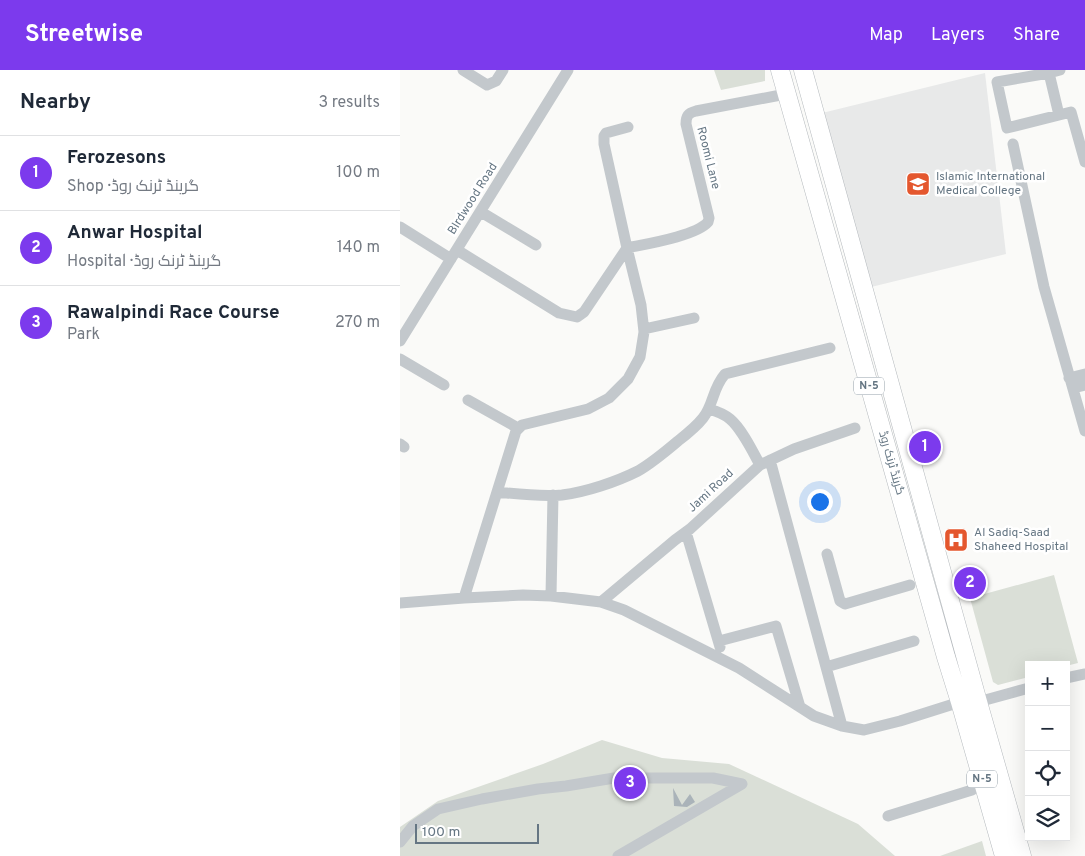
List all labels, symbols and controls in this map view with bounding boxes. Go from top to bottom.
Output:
text: Streetwise [25,20,143,50]
text: Map [869,24,903,47]
text: Layers [931,24,985,47]
text: Share [1013,24,1060,47]
text: Nearby [20,89,91,116]
text: 3 results [318,93,380,113]
street label: Roomi Lane [693,125,723,191]
text: Ferozesons [67,146,166,170]
street label: BIrdwood Road [445,160,501,238]
text: 1 [33,163,39,183]
text: 100 m [336,163,380,183]
place label: Islamic International Medical College [936,169,1045,199]
school or university icon: Islamic International Medical College [905,171,931,197]
text: Shop · گرینڈ ٹرنک روڈ [67,177,199,197]
text: Anwar Hospital [67,221,203,245]
text: 2 [31,238,41,258]
text: 140 m [337,238,380,258]
text: Hospital · گرینڈ ٹرنک روڈ [67,252,221,272]
text: Rawalpindi Race Course [67,301,280,325]
text: 3 [31,313,41,333]
text: 270 m [335,313,380,333]
text: Park [67,325,100,345]
road number: N-5 [854,378,884,394]
pin: 1 [909,428,941,466]
street label: گرینڈ ٹرنک روڈ [874,429,908,497]
street label: Jami Road [685,466,737,516]
your location [807,489,833,515]
place label: Al Sadiq-Saad Shaheed Hospital [974,525,1069,555]
hospital icon: Al Sadiq-Saad Shaheed Hospital [943,527,969,553]
pin: 2 [954,564,986,602]
map controls [1025,661,1070,841]
button: + [1025,661,1070,706]
button: − [1025,706,1070,751]
button: locate [1025,751,1070,796]
pin: 3 [614,764,646,802]
road number: N-5 [967,771,997,788]
button: layers [1025,796,1070,841]
scale bar [415,821,539,844]
text: 100 m [422,824,460,841]

